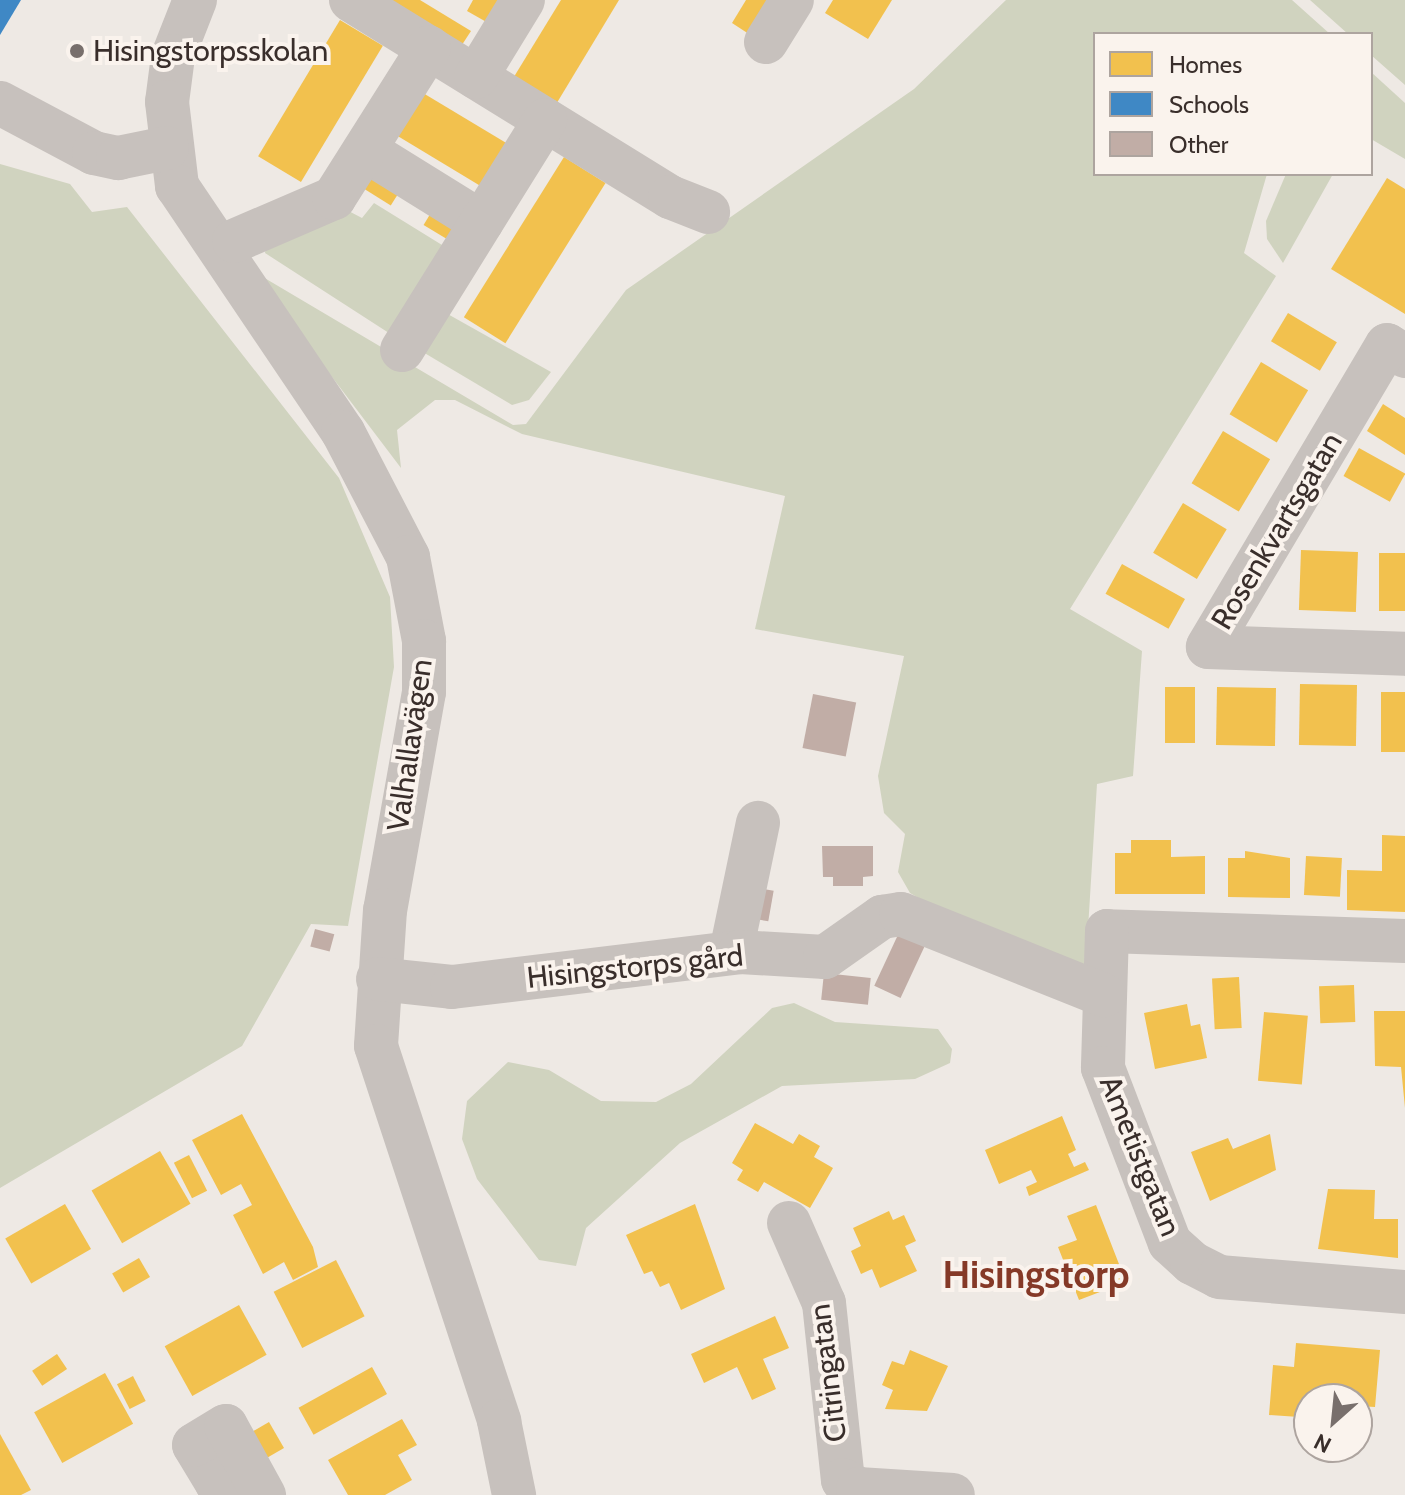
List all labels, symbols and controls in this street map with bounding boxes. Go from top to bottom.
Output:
legend [1093,32,1373,176]
place label: Hisingstorpsskolan [93,33,328,69]
marker: Hisingstorpsskolan [68,42,86,60]
text: Homes [1169,50,1242,79]
text: Schools [1169,90,1249,119]
text: Other [1169,130,1228,159]
street label: Rosenkvartsgatan [1204,426,1350,636]
street label: Valhallavägen [380,657,440,833]
street label: Hisingstorps gård [525,938,745,996]
street label: Ametistgatan [1092,1071,1188,1241]
district label: Hisingstorp [943,1252,1129,1298]
street label: Citringatan [802,1302,854,1444]
north arrow [1293,1383,1373,1463]
text: N [1310,1427,1336,1459]

